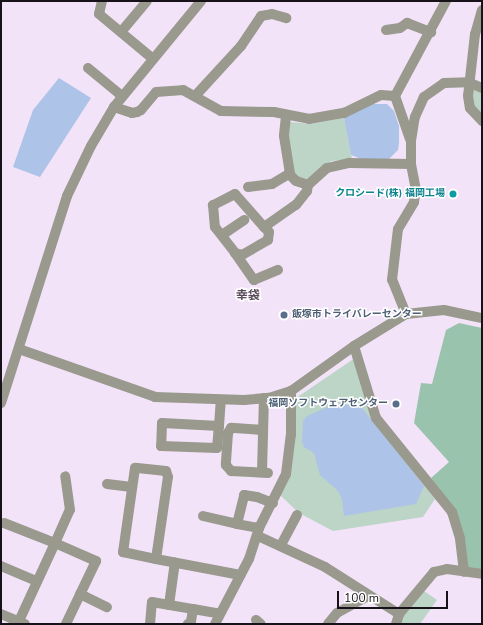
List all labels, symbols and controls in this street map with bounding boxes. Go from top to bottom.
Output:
place label: クロシード(株) 福岡工場 [335,188,445,200]
marker: クロシード(株) 福岡工場 [448,189,458,199]
district label: 幸袋 [236,289,260,303]
place label: 飯塚市トライバレーセンター [292,309,422,321]
marker: 飯塚市トライバレーセンター [279,310,289,320]
place label: 福岡ソフトウェアセンター [268,398,388,410]
marker: 福岡ソフトウェアセンター [391,399,401,409]
scale bar [339,583,450,609]
text: 100 m [344,590,379,606]

